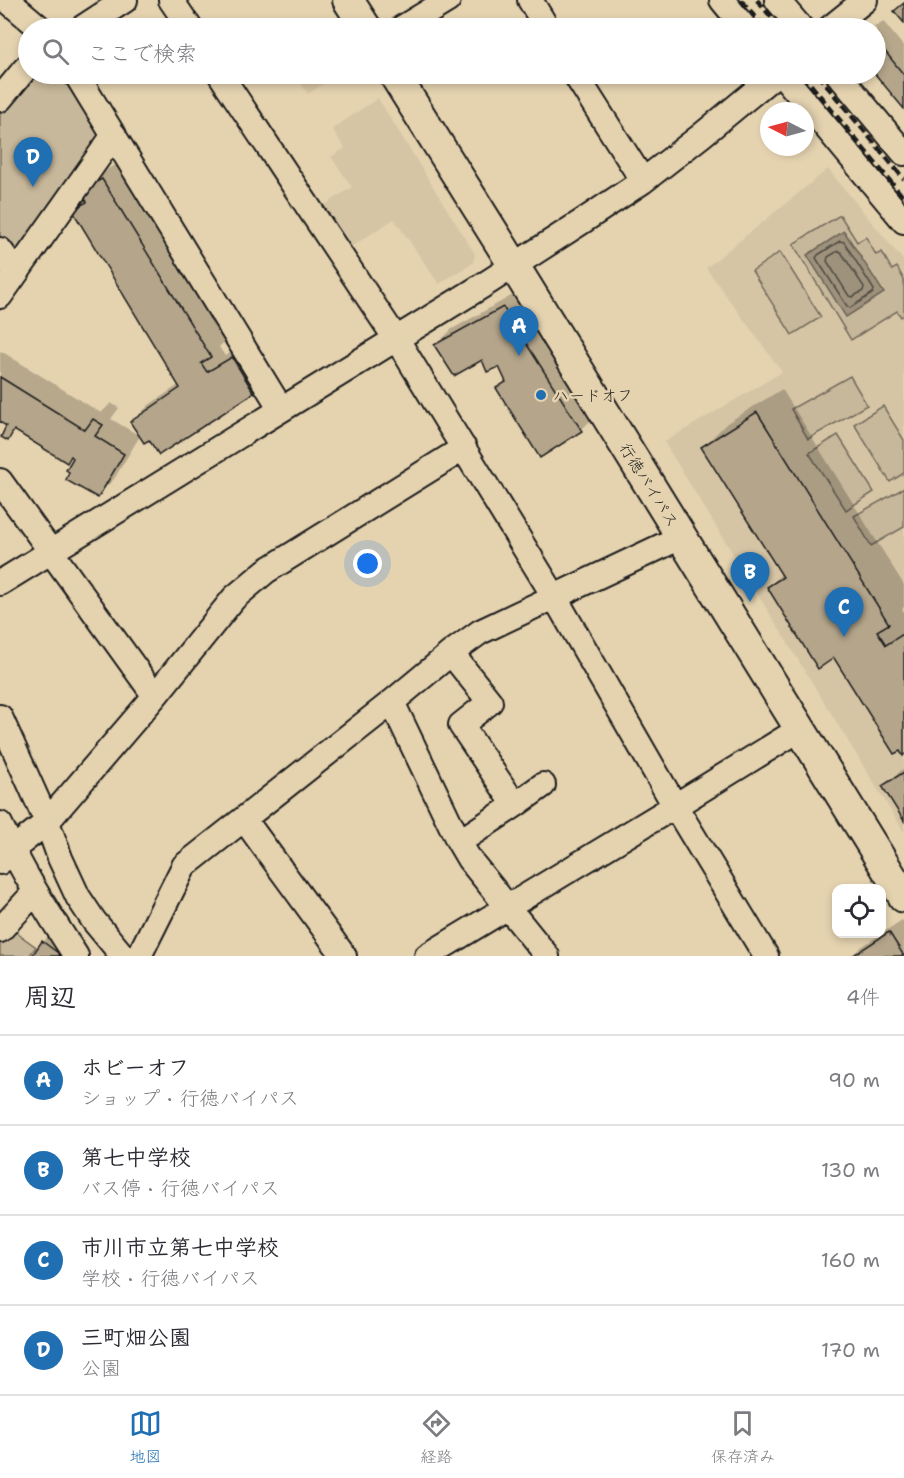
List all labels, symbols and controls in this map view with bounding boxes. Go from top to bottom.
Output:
search box [18,18,886,84]
icon: search [39,35,72,68]
text: ここで検索 [87,39,197,68]
north arrow [760,102,814,156]
pin: D [14,138,52,187]
pin: A [500,306,538,356]
place label: ハードオフ [553,385,633,406]
marker: ハードオフ [534,388,548,402]
street label: 行徳バイパス [615,439,683,531]
your location [353,549,382,578]
pin: B [730,552,770,602]
pin: C [824,588,864,637]
map controls [832,884,886,938]
button: locate [832,884,886,938]
text: 周辺 [24,979,76,1014]
text: 4件 [846,984,880,1010]
text: ホビーオフ [81,1053,190,1082]
text: A [36,1067,51,1093]
text: 90 m [828,1067,880,1093]
text: ショップ · 行徳バイパス [81,1085,299,1111]
text: 第七中学校 [81,1143,191,1172]
text: B [37,1157,50,1183]
text: 130 m [821,1157,880,1183]
text: バス停 · 行徳バイパス [81,1175,280,1201]
text: 市川市立第七中学校 [81,1233,279,1262]
text: C [37,1247,50,1273]
text: 160 m [821,1247,880,1273]
text: 学校 · 行徳バイパス [81,1265,260,1291]
text: 三町畑公園 [81,1323,191,1352]
text: D [36,1337,51,1363]
text: 170 m [821,1337,880,1363]
text: 公園 [81,1355,121,1381]
tab: 地図 [129,1407,162,1467]
tab: 経路 [420,1407,453,1467]
tab: 保存済み [711,1407,775,1467]

